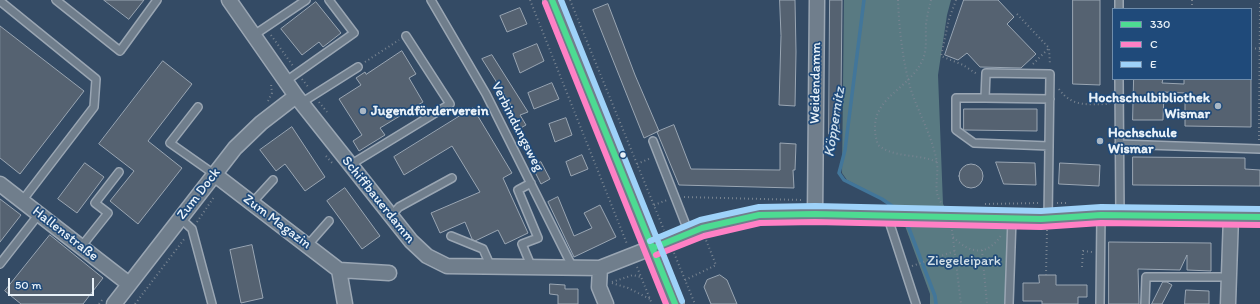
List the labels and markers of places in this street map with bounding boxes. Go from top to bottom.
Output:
place label: Hochschulbibliothek Wismar [1089,90,1210,122]
marker: Hochschulbibliothek Wismar [1213,101,1223,111]
place label: Jugendförderverein [371,103,489,119]
marker: Jugendförderverein [358,106,368,116]
place label: Hochschule Wismar [1108,125,1177,158]
marker: Hochschule Wismar [1095,136,1105,146]
unlabelled marker [618,150,628,160]

